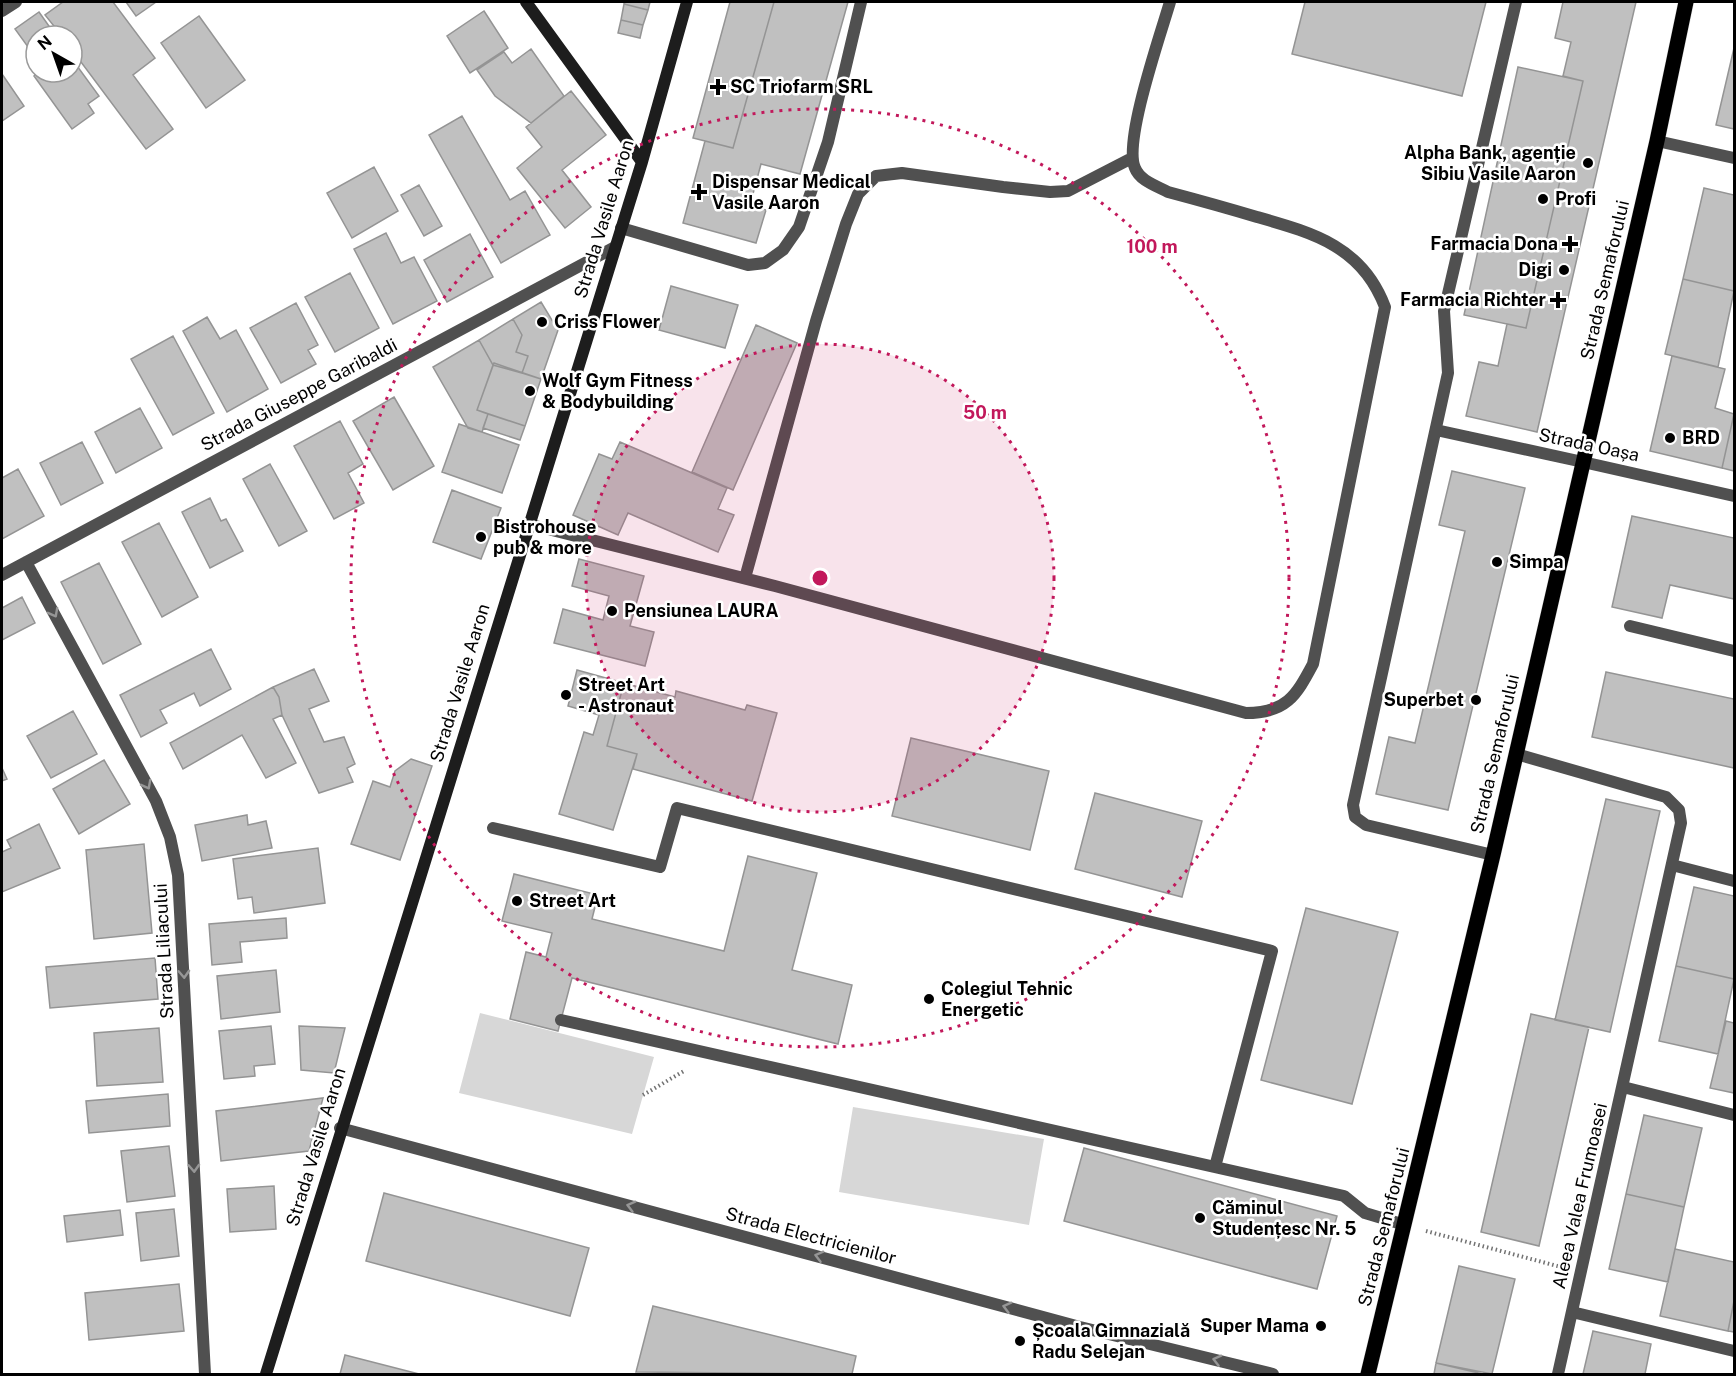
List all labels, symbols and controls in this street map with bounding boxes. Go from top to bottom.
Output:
north arrow [24,24,84,84]
text: N [34,32,56,54]
place label: SC Triofarm SRL [730,76,873,97]
marker: SC Triofarm SRL [711,80,725,94]
street label: Strada Vasile Aaron [569,137,638,301]
place label: Alpha Bank, agenție Sibiu Vasile Aaron [1404,142,1576,184]
marker: Alpha Bank, agenție Sibiu Vasile Aaron [1581,156,1595,170]
place label: Dispensar Medical Vasile Aaron [712,171,871,213]
marker: Dispensar Medical Vasile Aaron [690,183,708,201]
place label: Profi [1555,188,1596,209]
marker: Profi [1536,192,1550,206]
street label: Strada Semaforului [1576,198,1633,362]
place label: Farmacia Dona [1430,233,1558,254]
text: 100 m [1126,236,1178,257]
marker: Farmacia Dona [1563,237,1577,251]
place label: Digi [1518,259,1552,280]
marker: Digi [1557,263,1571,277]
place label: Farmacia Richter [1400,289,1547,310]
marker: Farmacia Richter [1551,293,1565,307]
place label: Criss Flower [554,311,661,332]
marker: Criss Flower [535,315,549,329]
street label: Strada Giuseppe Garibaldi [197,334,401,455]
place label: Wolf Gym Fitness & Bodybuilding [542,370,693,412]
marker: Wolf Gym Fitness & Bodybuilding [523,384,537,398]
text: 50 m [963,402,1007,423]
street label: Strada Oașa [1537,424,1641,465]
place label: BRD [1682,427,1720,448]
marker: BRD [1663,431,1677,445]
place label: Bistrohouse pub & more [493,516,596,558]
marker: Bistrohouse pub & more [474,530,488,544]
place label: Simpa [1509,551,1564,572]
marker: Simpa [1490,555,1504,569]
centre of rings [810,568,830,588]
place label: Pensiunea LAURA [624,600,778,621]
street label: Strada Vasile Aaron [425,601,494,765]
marker: Pensiunea LAURA [605,604,619,618]
one-way arrow [47,607,58,618]
street label: Strada Semaforului [1466,672,1523,836]
place label: Street Art - Astronaut [578,674,674,716]
marker: Street Art - Astronaut [559,688,573,702]
place label: Superbet [1384,689,1464,710]
marker: Superbet [1469,693,1483,707]
one-way arrow [140,779,151,789]
street label: Strada Liliacului [149,883,178,1019]
place label: Street Art [529,890,616,911]
marker: Street Art [510,894,524,908]
one-way arrow [177,969,190,978]
place label: Colegiul Tehnic Energetic [941,978,1073,1020]
marker: Colegiul Tehnic Energetic [922,992,936,1006]
street label: Strada Vasile Aaron [281,1065,350,1229]
street label: Aleea Valea Frumoasei [1548,1101,1611,1291]
street label: Strada Semaforului [1354,1145,1413,1308]
one-way arrow [188,1164,201,1173]
place label: Căminul Studențesc Nr. 5 [1212,1197,1356,1239]
one-way arrow [626,1200,636,1213]
street label: Strada Electricienilor [723,1203,899,1268]
marker: Căminul Studențesc Nr. 5 [1193,1211,1207,1225]
one-way arrow [814,1251,824,1264]
one-way arrow [1002,1302,1013,1314]
place label: Super Mama [1200,1315,1309,1336]
marker: Super Mama [1314,1319,1328,1333]
place label: Școala Gimnazială Radu Selejan [1032,1320,1190,1362]
marker: Școala Gimnazială Radu Selejan [1013,1334,1027,1348]
one-way arrow [1212,1355,1222,1368]

